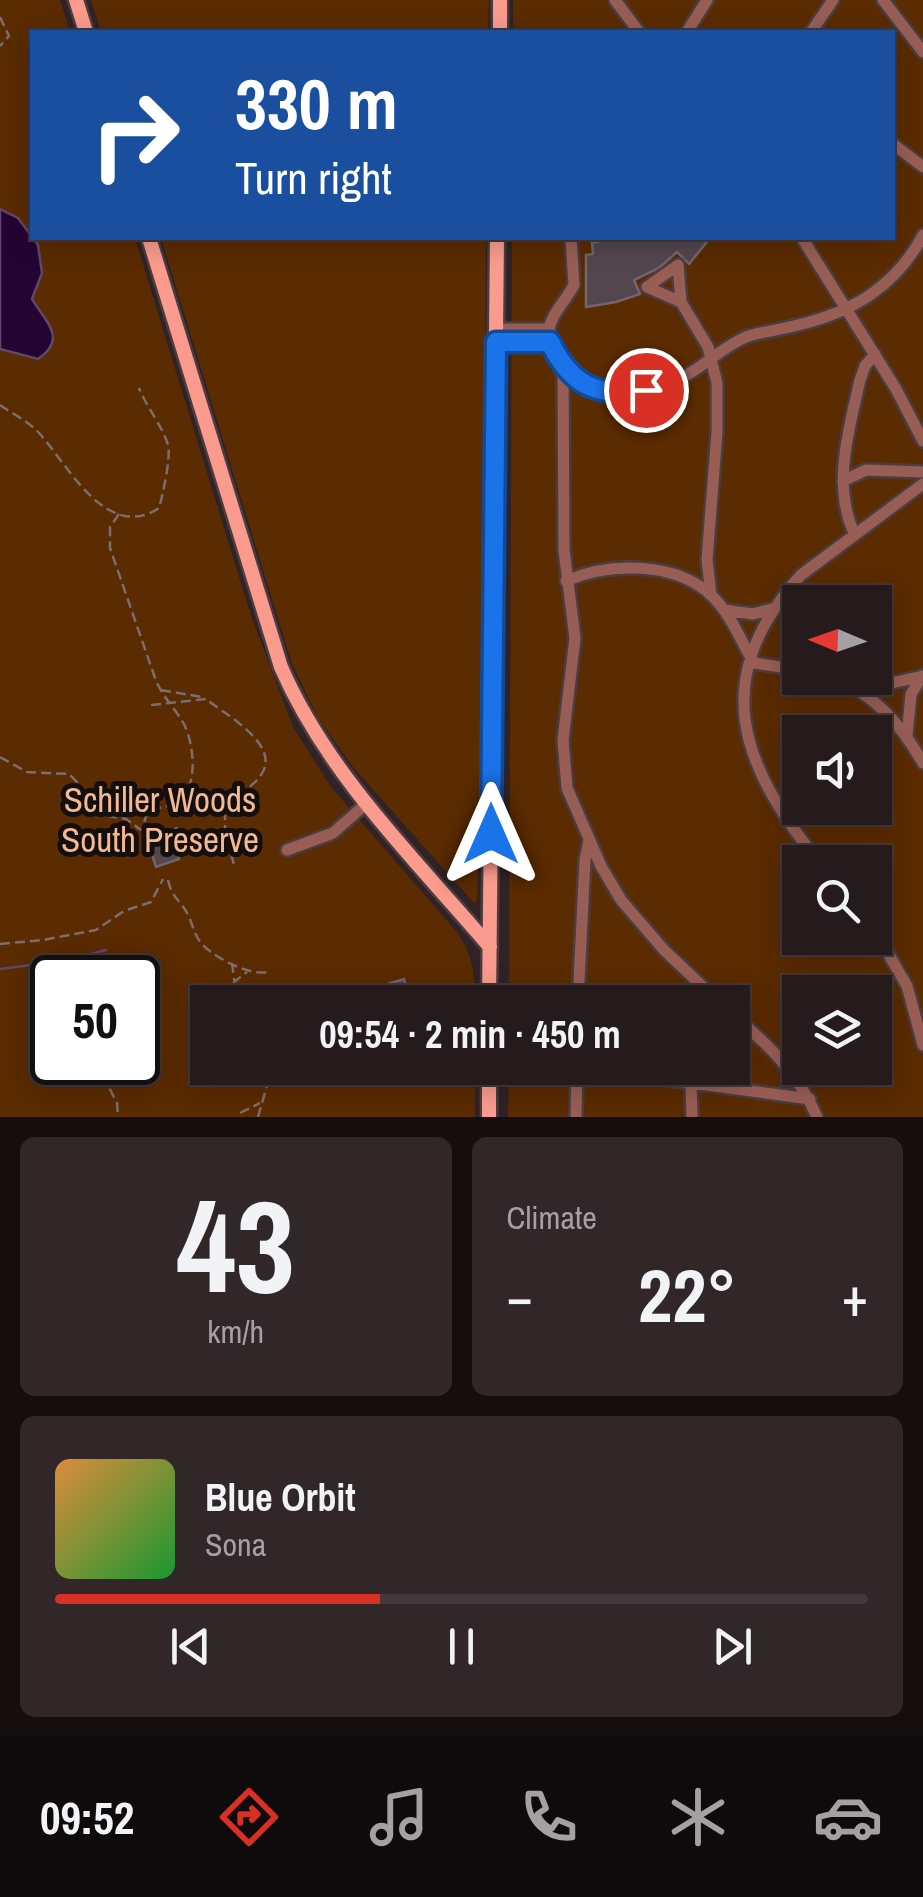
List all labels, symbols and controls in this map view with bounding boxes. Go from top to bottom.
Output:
text: 330 m [235,57,398,151]
icon: right [70,70,200,200]
text: Turn right [235,147,392,208]
pin [604,348,689,433]
icon: arrive [619,363,674,418]
north arrow [782,585,892,695]
map controls [782,585,892,1085]
button: sound [782,715,892,825]
park label: Schiller Woods South Preserve [61,776,259,863]
position arrow [439,782,543,886]
button: search [782,845,892,955]
speed limit sign: 50 [30,955,160,1085]
button: layers [782,975,892,1085]
text: 09:54 · 2 min · 450 m [319,1009,621,1060]
text: 43 [176,1157,295,1333]
text: Climate [507,1196,597,1239]
text: 22° [638,1244,736,1345]
text: − [507,1259,533,1333]
text: + [842,1259,868,1333]
text: km/h [207,1310,264,1353]
text: Blue Orbit [205,1472,356,1523]
text: Sona [205,1523,266,1566]
icon: previous [163,1619,218,1674]
icon: pause [434,1619,489,1674]
icon: next [705,1619,760,1674]
icon: directions [214,1782,284,1852]
icon: music [364,1782,434,1852]
icon: phone [514,1782,584,1852]
icon: climate [663,1782,733,1852]
icon: car [813,1782,883,1852]
text: 09:52 [40,1787,134,1848]

